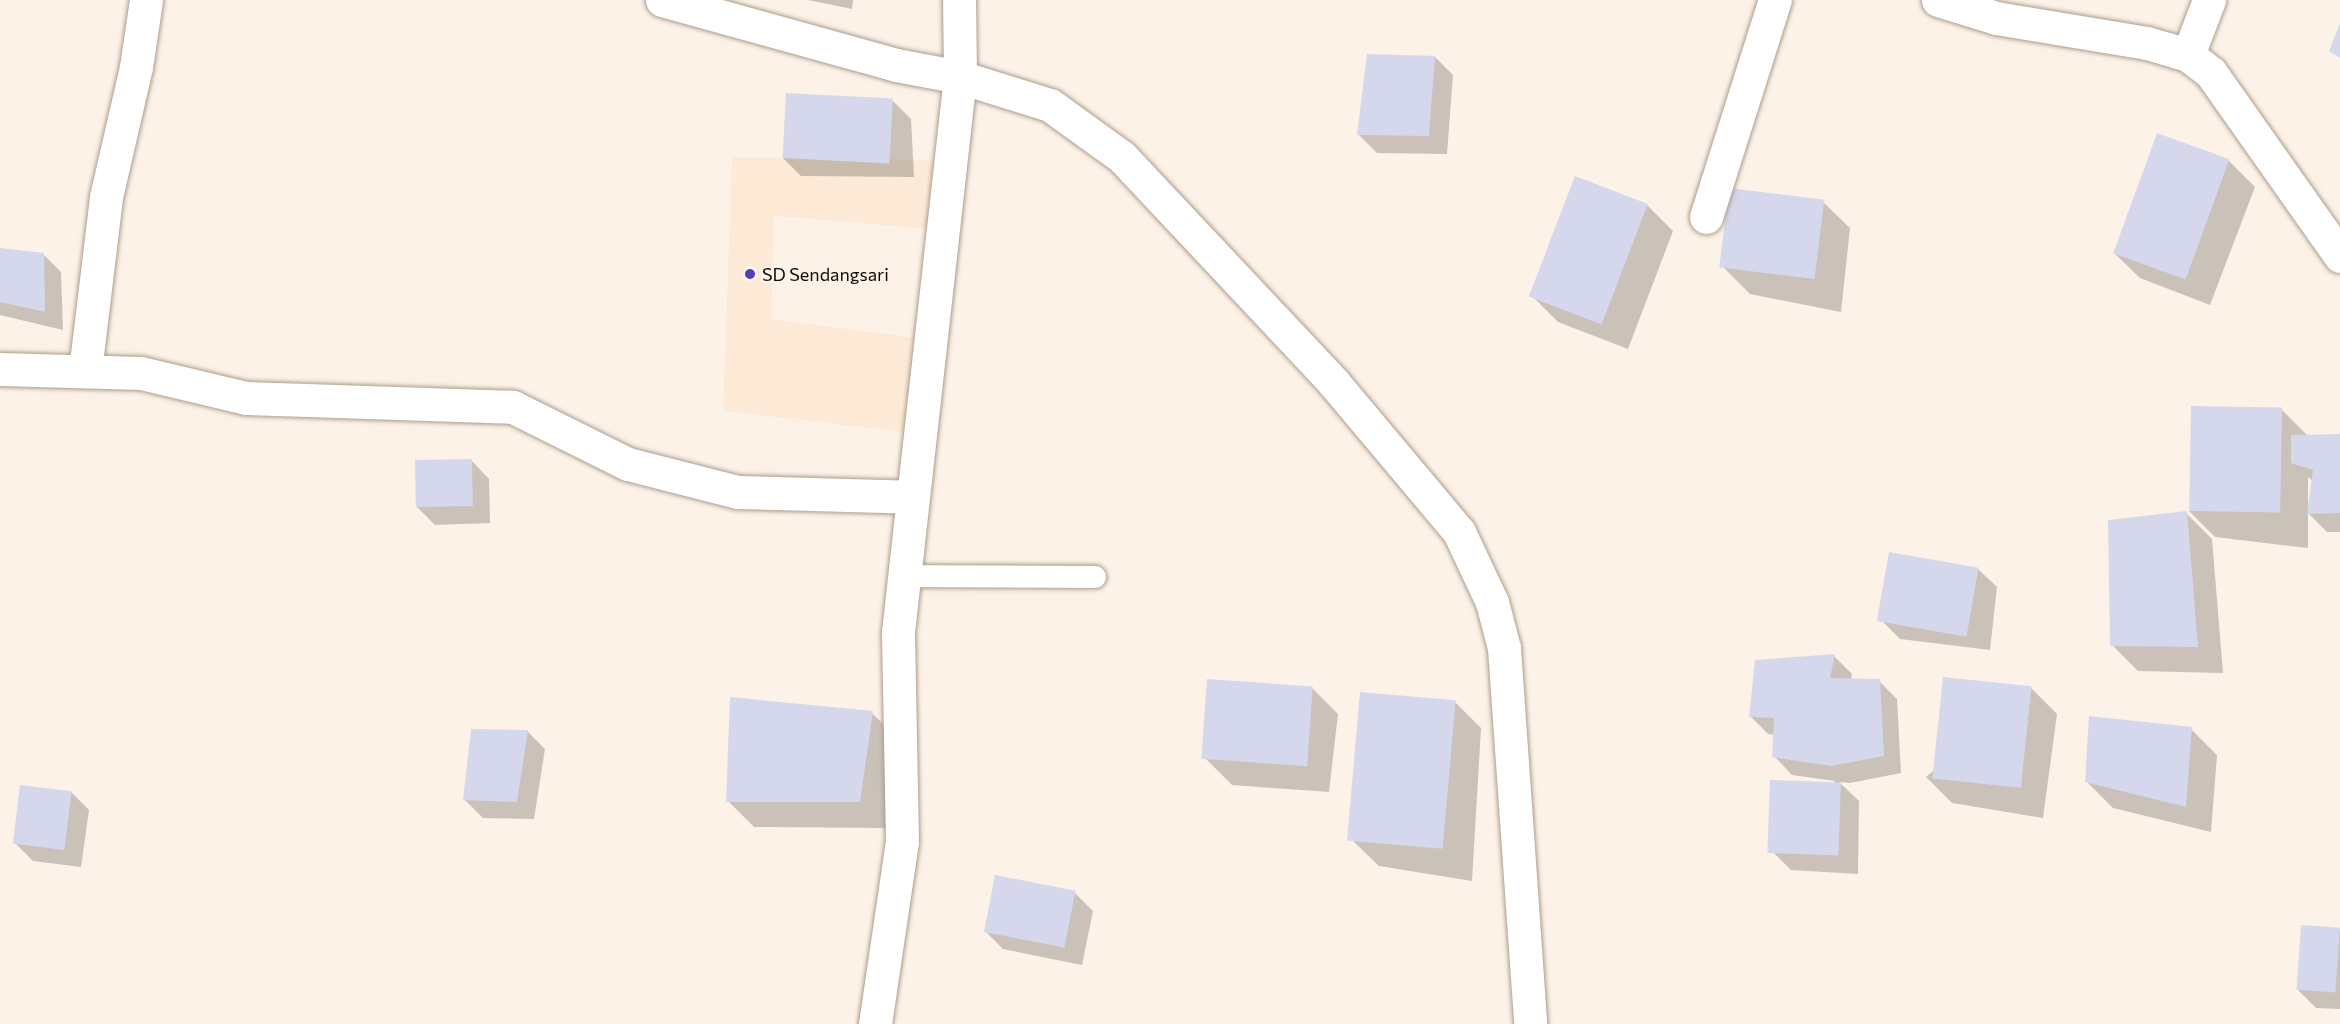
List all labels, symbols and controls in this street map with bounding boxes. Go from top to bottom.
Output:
place label: SD Sendangsari [762,263,889,285]
marker: SD Sendangsari [743,267,757,281]

